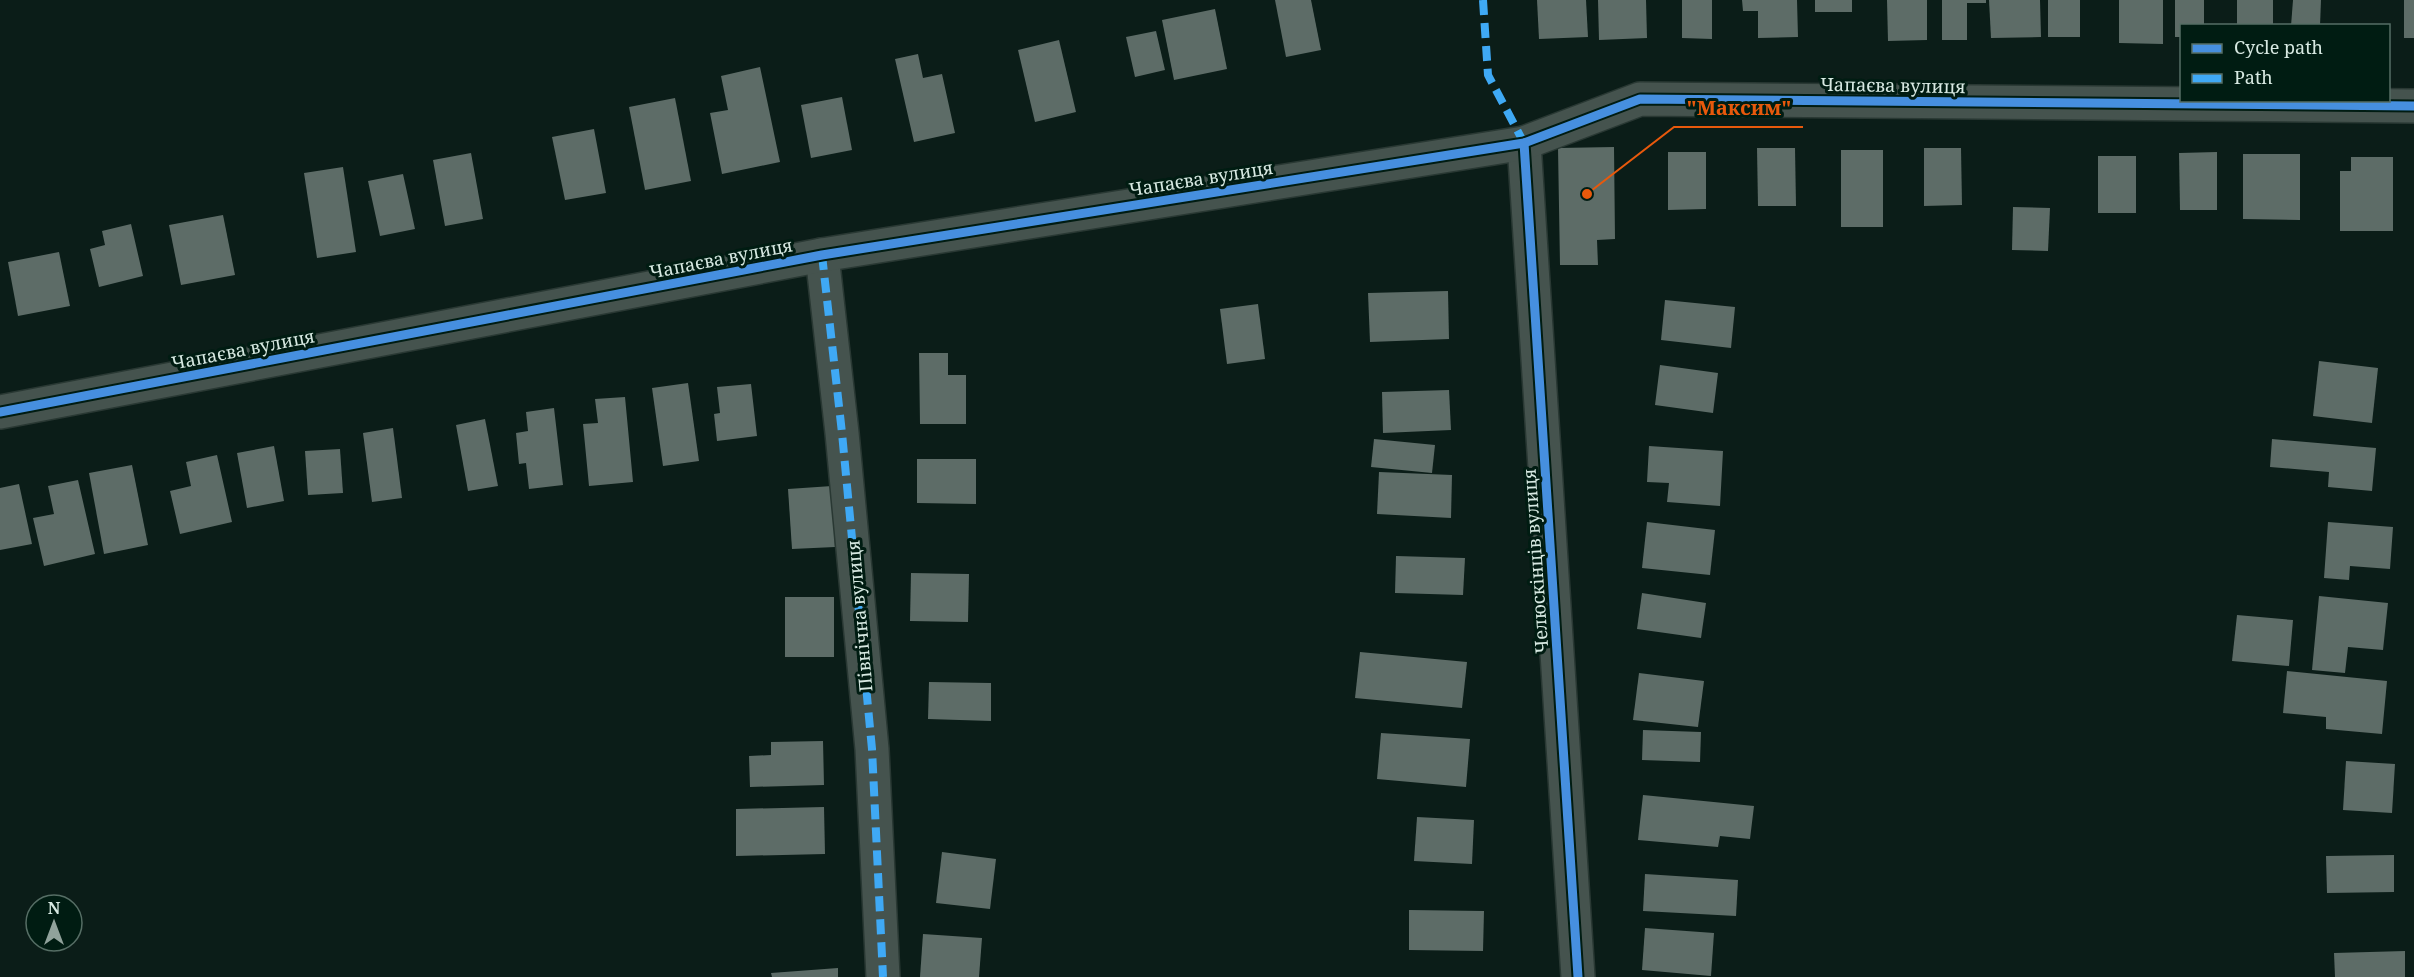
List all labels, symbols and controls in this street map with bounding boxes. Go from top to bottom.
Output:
legend [2180,24,2390,102]
text: Cycle path [2234,35,2323,59]
text: Path [2234,65,2273,89]
street label: Чапаєва вулиця [1820,72,1966,98]
callout: "Максим" [1674,89,1803,127]
text: "Максим" [1686,94,1792,121]
street label: Чапаєва вулиця [1127,155,1275,201]
street label: Чапаєва вулиця [647,232,795,284]
street label: Чапаєва вулиця [169,323,317,375]
street label: Челюскінців вулиця [1517,468,1553,654]
street label: Північна вулиця [840,539,878,693]
north arrow [24,893,84,953]
text: N [48,897,61,919]

